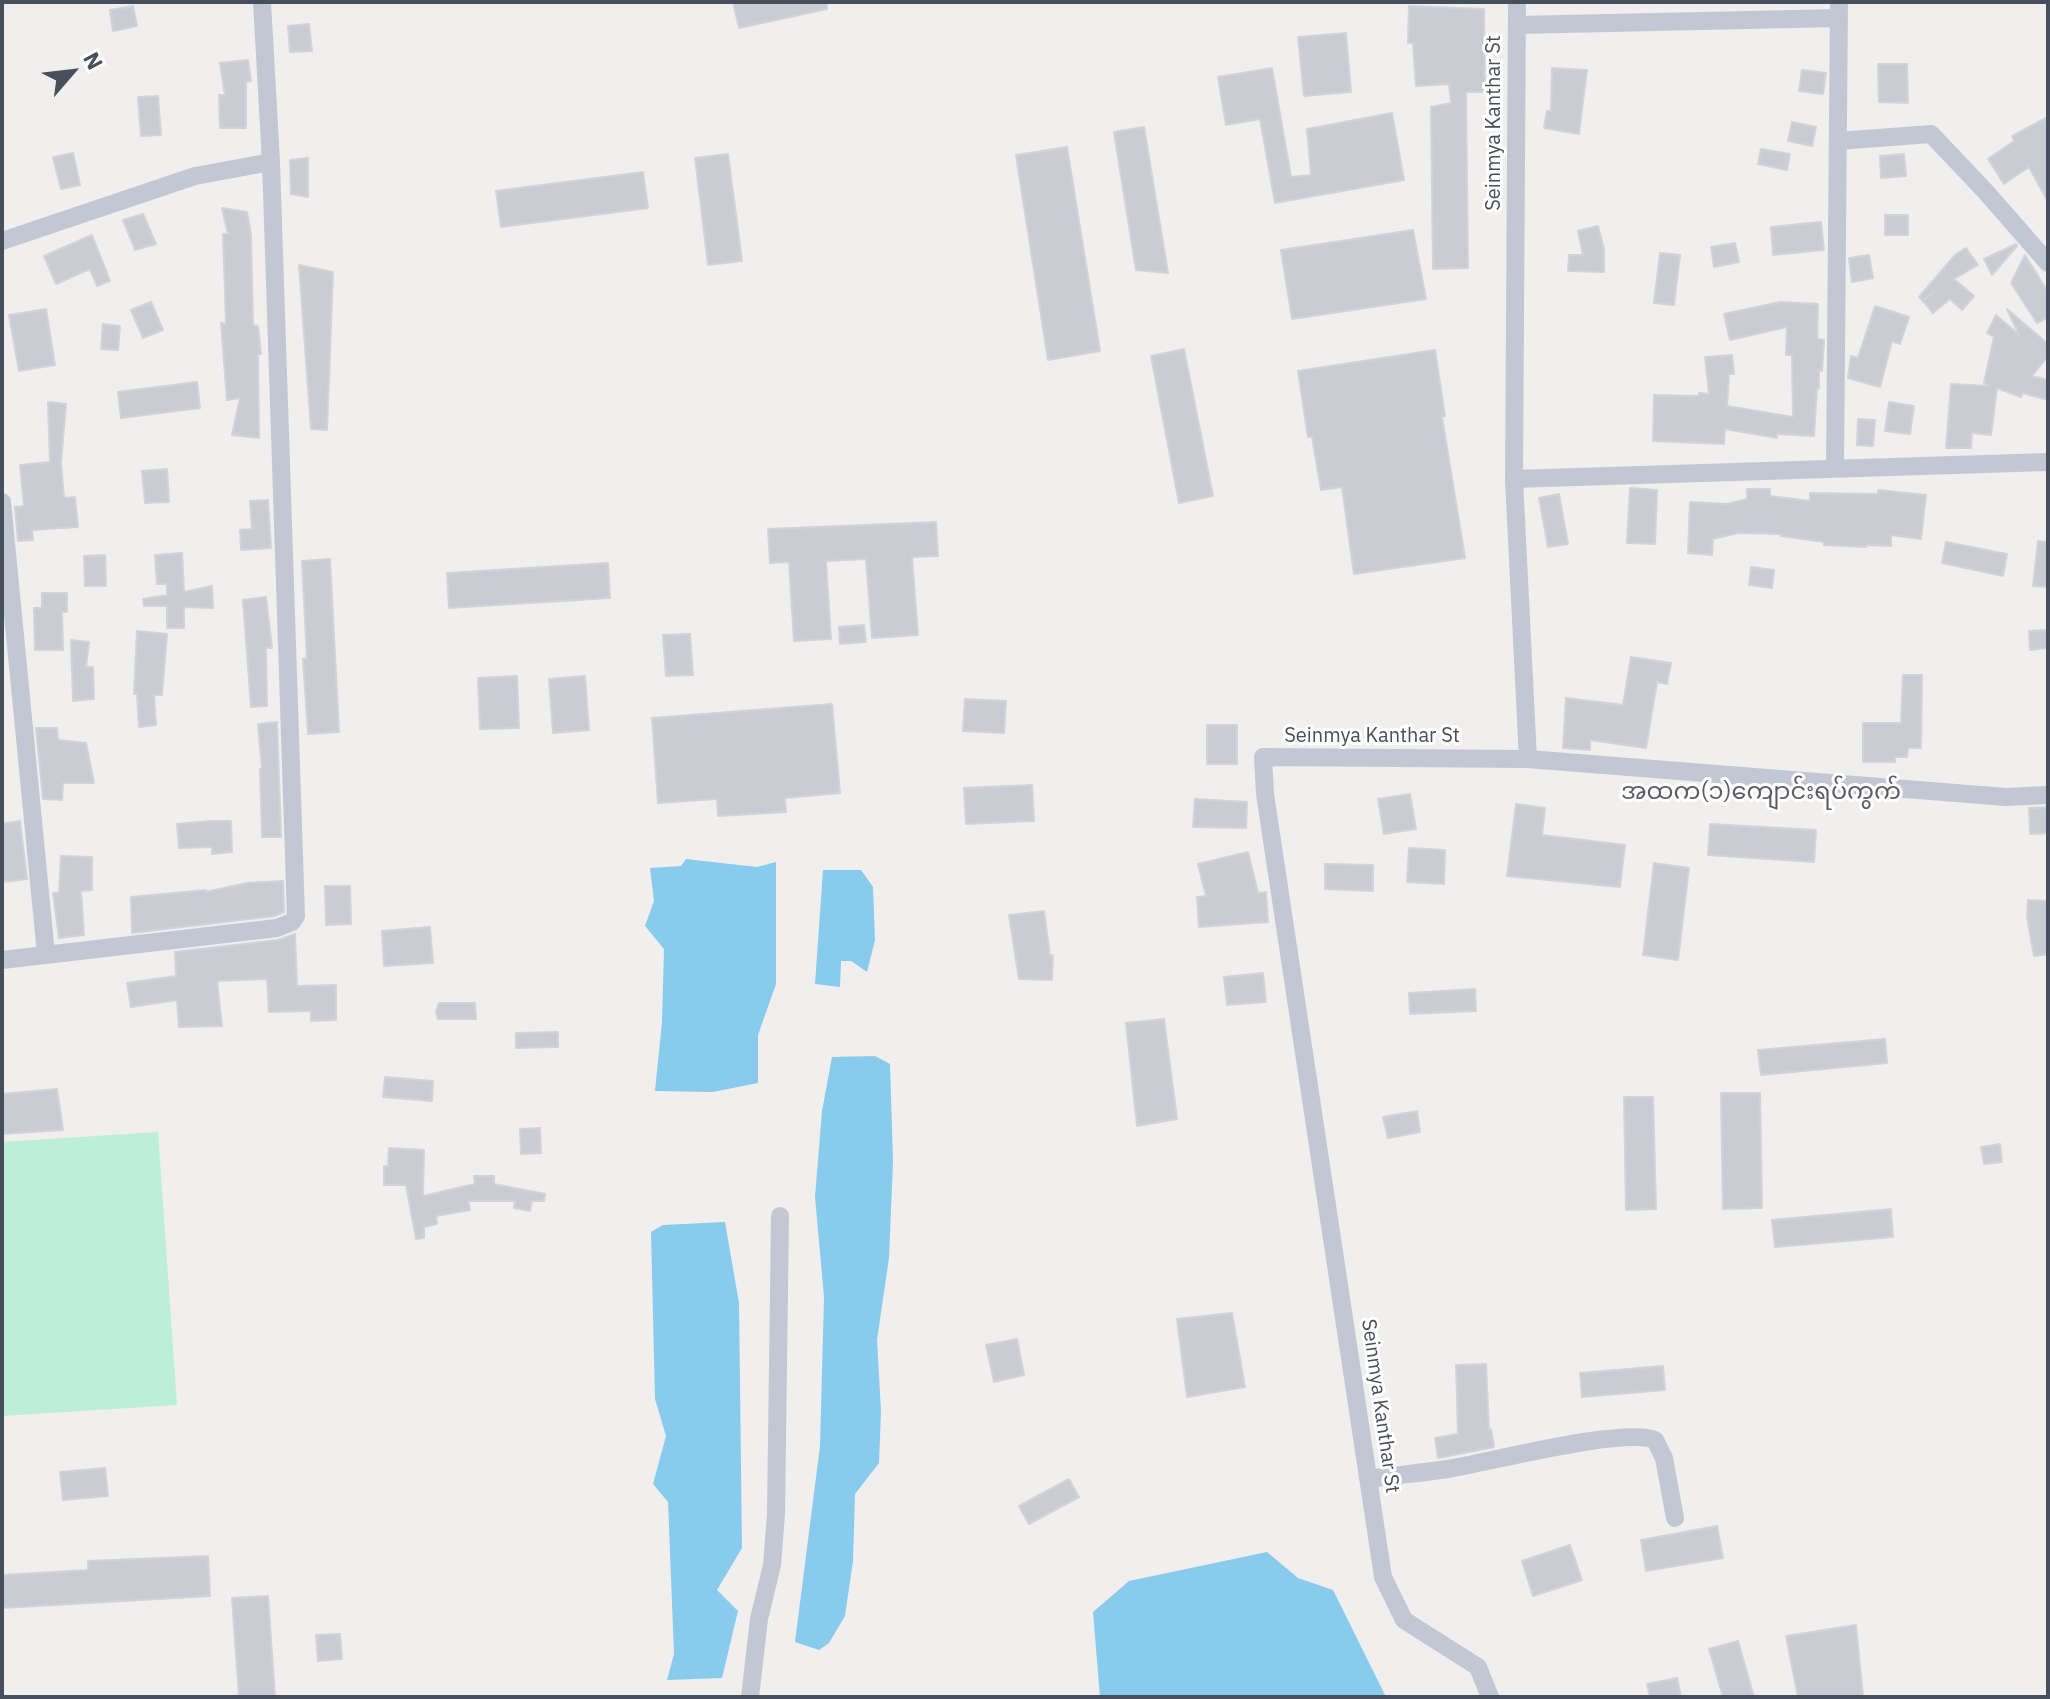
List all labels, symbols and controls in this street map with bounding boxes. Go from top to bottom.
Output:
north arrow [32,32,112,112]
street label: Seinmya Kanthar St [1482,35,1506,211]
text: N [77,47,110,74]
street label: Seinmya Kanthar St [1284,724,1460,748]
district label: အထက(၁)ကျောင်းရပ်ကွက် [1621,778,1901,806]
street label: Seinmya Kanthar St [1356,1317,1404,1495]

